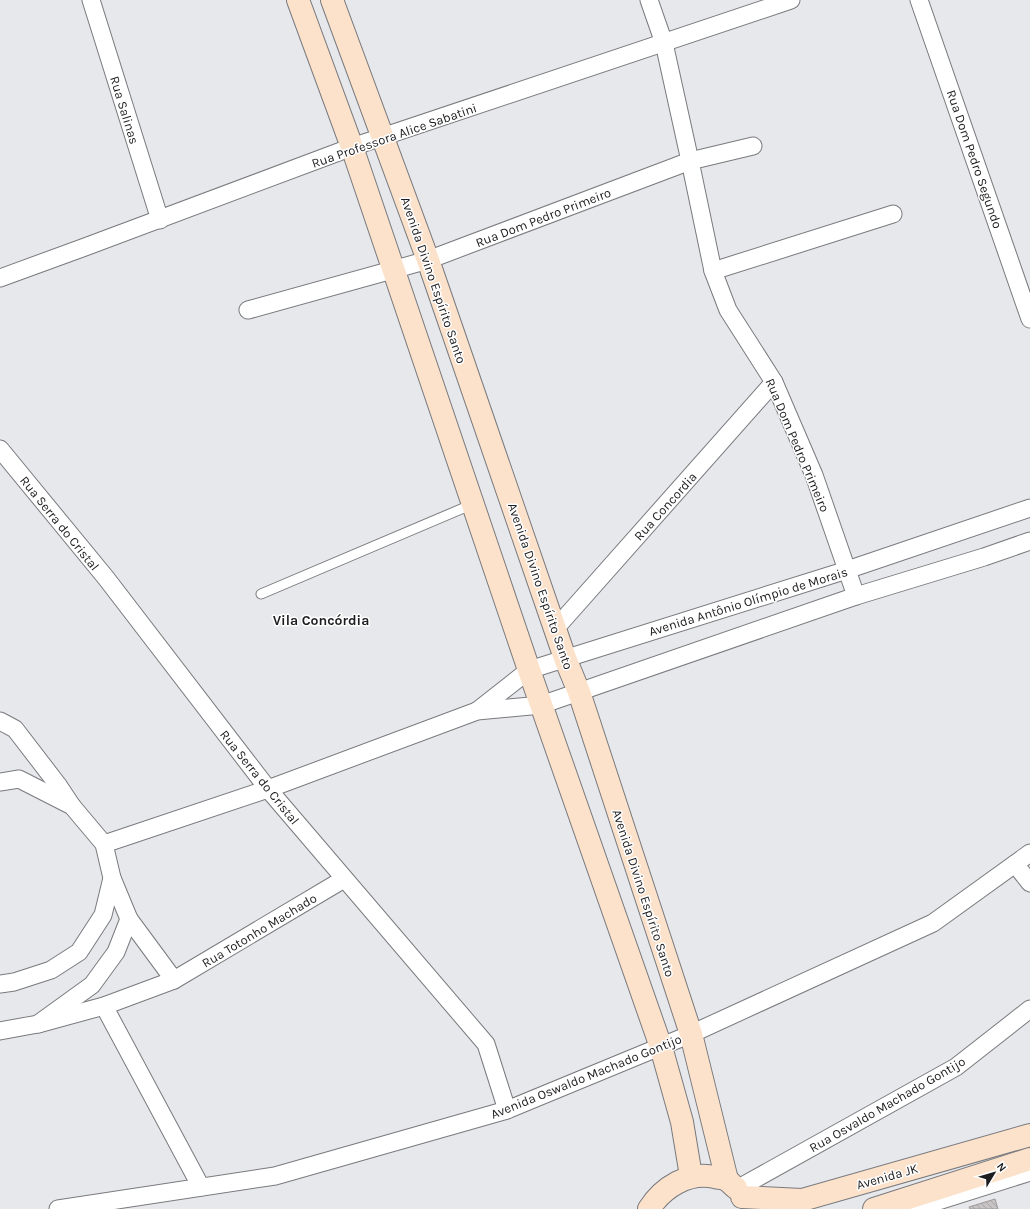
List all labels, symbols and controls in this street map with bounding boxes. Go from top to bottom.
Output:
street label: Rua Salinas [107,74,142,146]
street label: Rua Dom Pedro Segundo [944,88,1005,231]
street label: Rua Professora Alice Sabatini [310,100,479,171]
street label: Rua Dom Pedro Primeiro [473,185,613,250]
street label: Avenida Divino Espírito Santo [398,195,469,365]
street label: Rua Dom Pedro Primeiro [763,376,833,514]
street label: Rua Concordia [631,469,700,543]
street label: Rua Serra do Cristal [17,473,102,574]
street label: Avenida Divino Espírito Santo [505,501,576,671]
street label: Avenida Antônio Olímpio de Morais [647,564,850,639]
district label: Vila Concórdia [273,612,369,629]
street label: Rua Serra do Cristal [217,727,302,828]
street label: Avenida Divino Espírito Santo [609,808,678,979]
street label: Rua Totonho Machado [199,890,319,971]
street label: Avenida Oswaldo Machado Gontijo [489,1031,684,1122]
street label: Rua Osvaldo Machado Gontijo [807,1054,968,1155]
north arrow [974,1153,1014,1193]
text: N [994,1160,1009,1174]
street label: Avenida JK [855,1161,920,1192]

